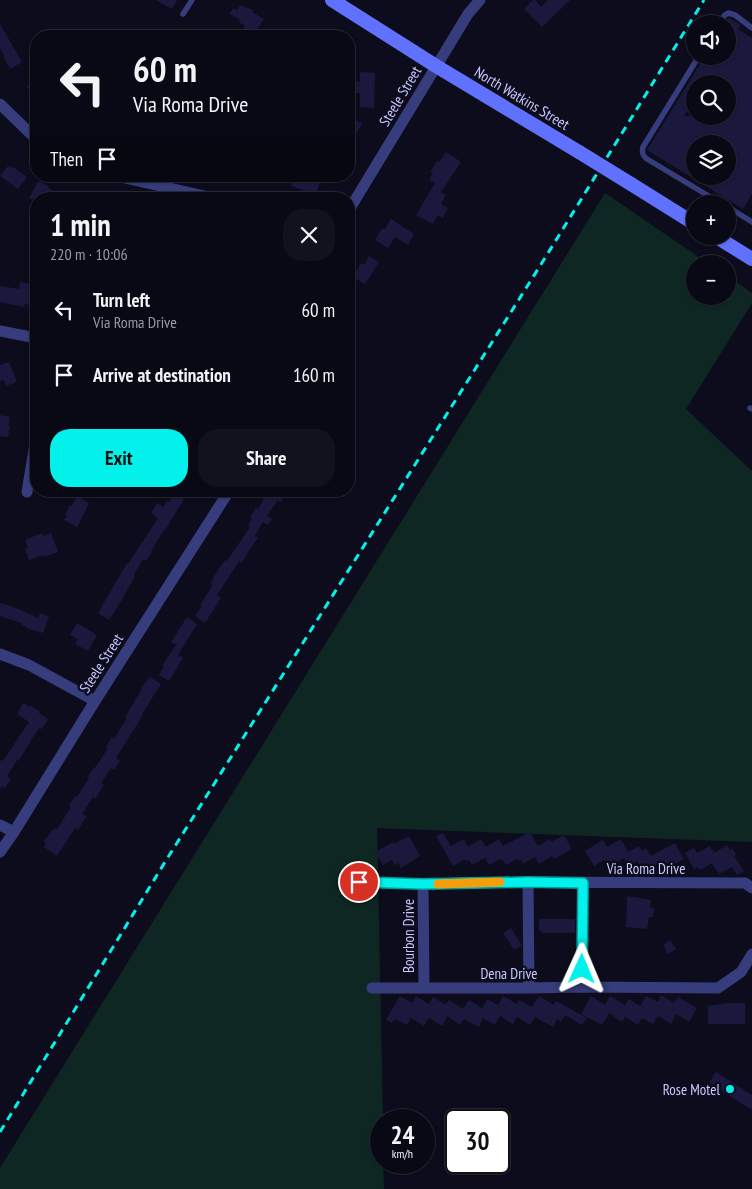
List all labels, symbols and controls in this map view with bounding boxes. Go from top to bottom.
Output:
map controls [686,15,736,305]
button: sound [686,15,736,65]
text: 60 m [133,46,197,92]
icon: left [50,50,115,115]
street label: North Watkins Street [471,62,573,134]
street label: Steele Street [375,63,425,129]
button: search [686,75,736,125]
text: Via Roma Drive [133,90,248,118]
button: layers [686,135,736,185]
icon: arrive [93,145,121,173]
text: Then [50,147,83,171]
button: + [686,195,736,245]
text: 1 min [50,205,111,244]
button: close [283,209,335,261]
text: 220 m · 10:06 [50,244,128,264]
button: − [686,255,736,305]
text: Turn left [93,288,150,312]
icon: left [50,296,78,324]
text: 60 m [302,298,335,322]
text: Via Roma Drive [93,312,177,332]
icon: arrive [50,361,78,389]
text: Arrive at destination [93,363,231,387]
text: 160 m [293,363,335,387]
button: Exit [50,429,188,487]
button: Share [198,429,335,487]
street label: Steele Street [75,630,127,696]
street label: Via Roma Drive [606,859,685,878]
pin [338,861,380,903]
icon: arrive [345,868,373,896]
street label: Bourbon Drive [399,899,418,973]
position arrow [555,942,607,994]
street label: Dena Drive [480,964,538,983]
place label: Rose Motel [663,1080,720,1099]
marker: Rose Motel [724,1083,736,1095]
speed limit sign: 30 [445,1109,510,1174]
text: 24 [391,1119,414,1151]
text: km/h [392,1146,413,1161]

